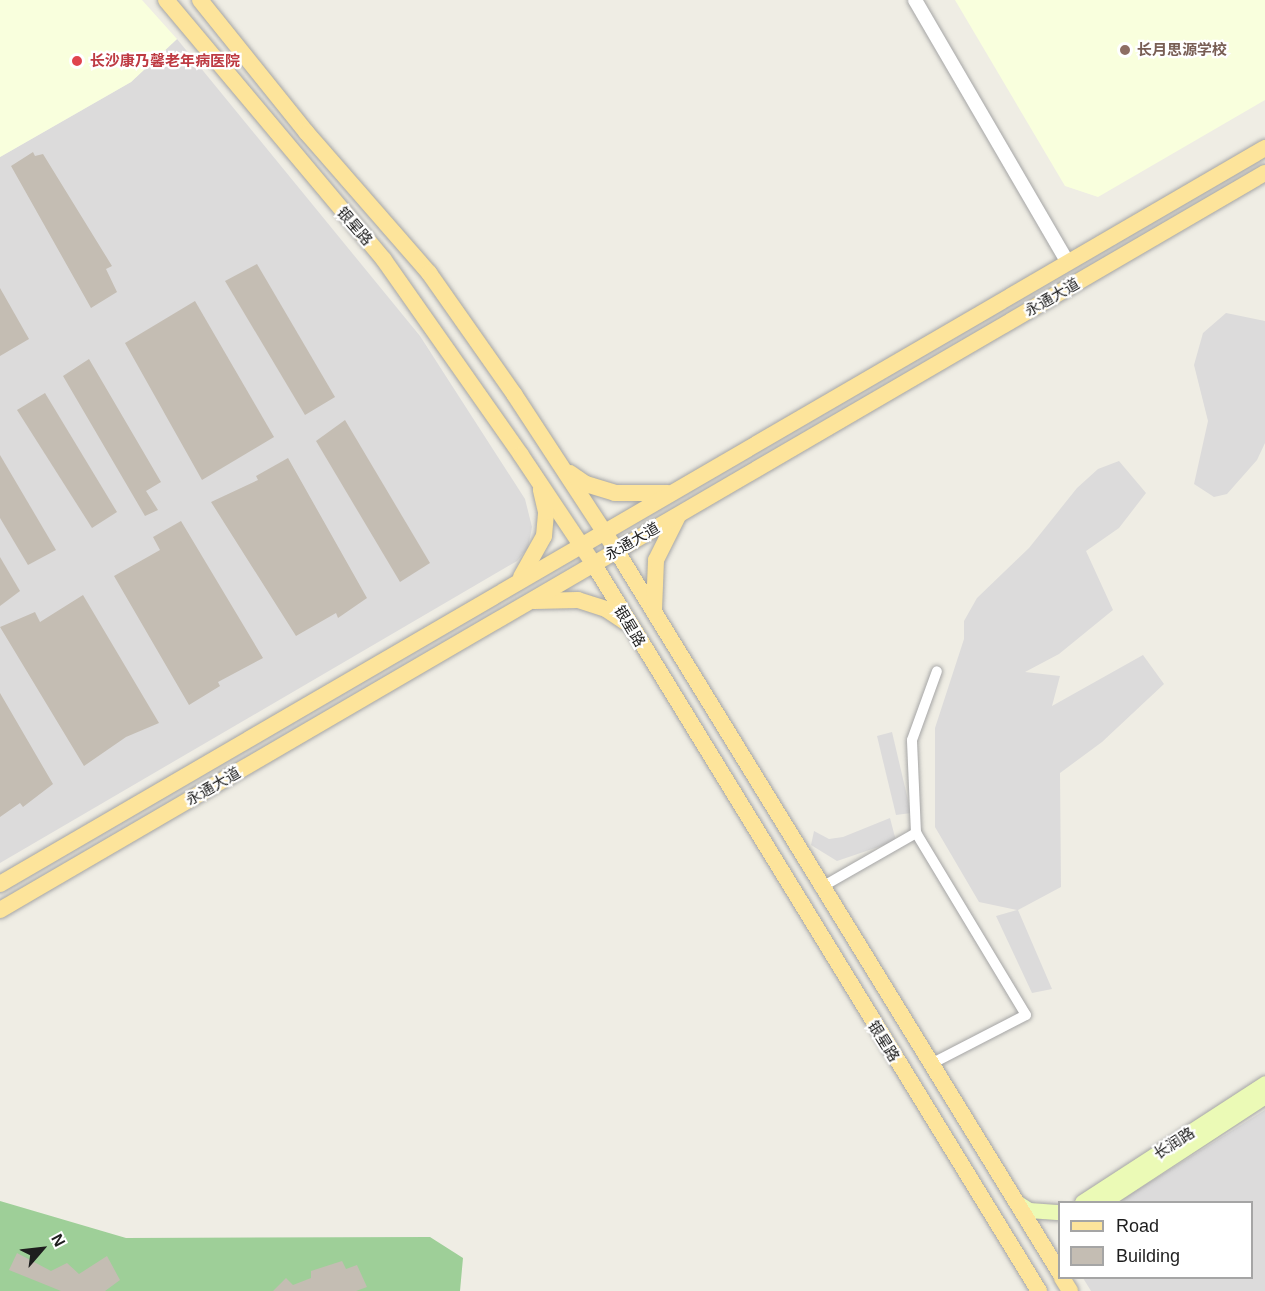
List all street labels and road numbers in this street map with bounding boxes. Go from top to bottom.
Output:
street label: 银星路 [333,203,377,249]
street label: 永通大道 [1022,274,1082,320]
street label: 永通大道 [602,518,662,564]
street label: 银星路 [611,602,649,650]
street label: 永通大道 [183,763,243,809]
street label: 银星路 [864,1017,904,1065]
street label: 长润路 [1150,1123,1198,1163]

